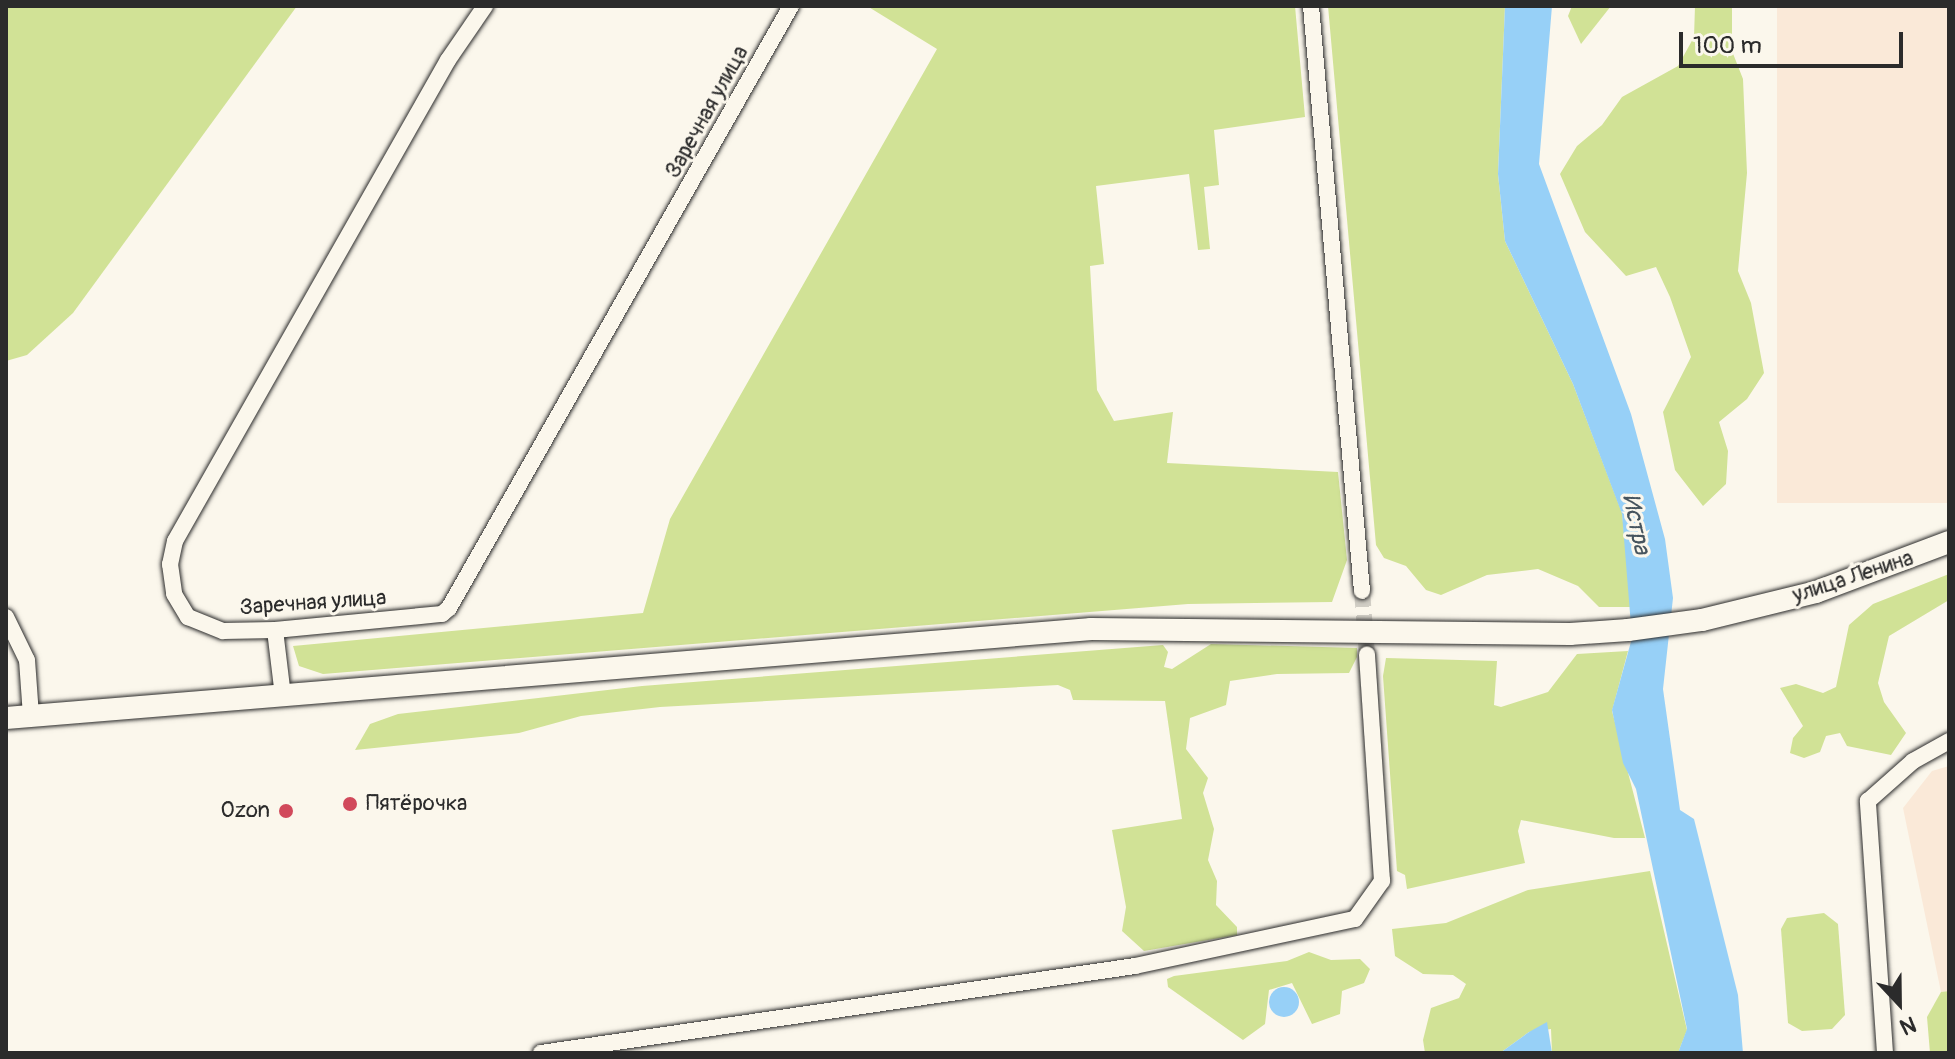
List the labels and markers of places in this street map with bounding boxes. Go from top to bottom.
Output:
place label: Пятёрочка [366,791,467,817]
marker: Пятёрочка [341,795,359,813]
place label: Ozon [221,798,270,824]
marker: Ozon [277,802,295,820]

